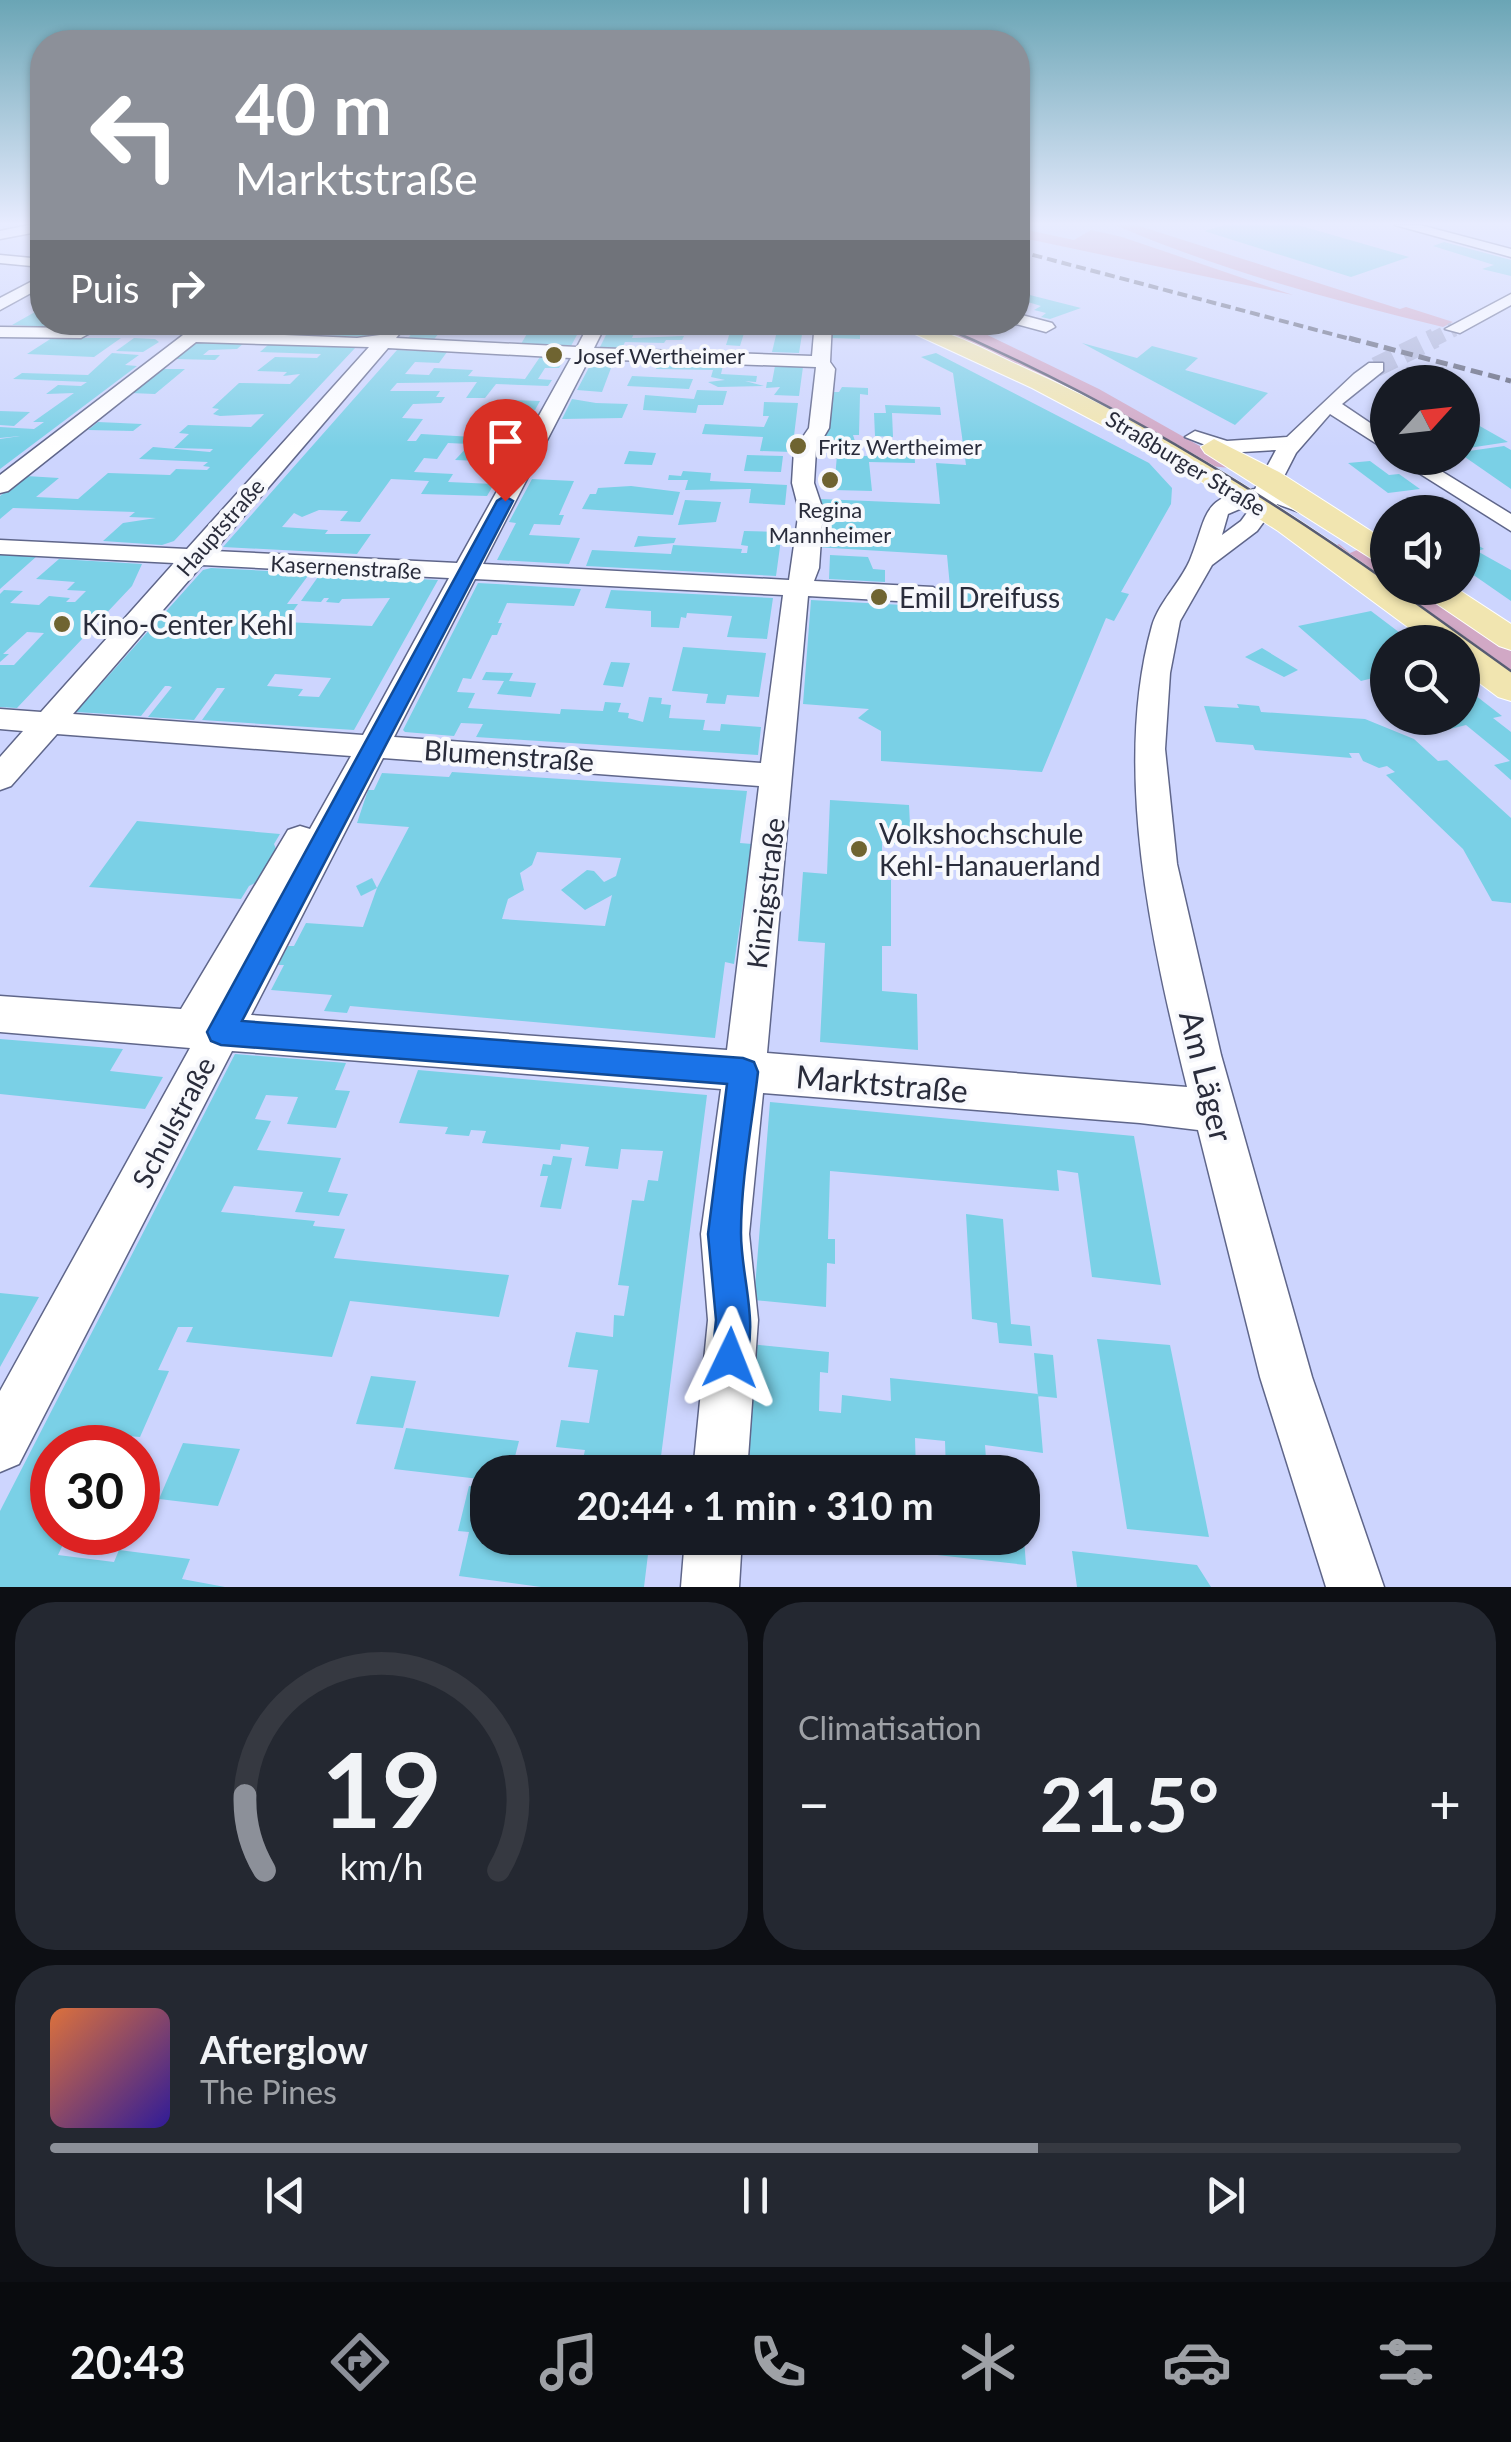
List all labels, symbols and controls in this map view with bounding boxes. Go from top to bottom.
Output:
text: 40 m [235,66,392,150]
icon: left [70,70,200,200]
text: Marktstraße [235,151,478,205]
icon: right [159,260,214,315]
text: Puis [70,265,139,311]
place label: Josef Wertheimer [574,342,745,369]
marker: Josef Wertheimer [543,344,565,366]
north arrow [1370,365,1480,475]
map controls [1370,365,1480,735]
pin [463,399,548,502]
street label: Straßburger Straße [1101,405,1271,521]
icon: arrive [478,414,533,469]
place label: Fritz Wertheimer [818,433,982,460]
marker: Fritz Wertheimer [787,435,809,457]
marker: Regina Mannheimer [819,469,841,491]
street label: Hauptstraße [170,473,270,581]
button: sound [1370,495,1480,605]
place label: Regina Mannheimer [769,496,891,548]
street label: Kasernenstraße [270,550,422,584]
place label: Emil Dreifuss [899,580,1060,614]
marker: Emil Dreifuss [868,586,890,608]
place label: Kino-Center Kehl [82,607,294,641]
marker: Kino-Center Kehl [51,613,73,635]
button: search [1370,625,1480,735]
street label: Blumenstraße [423,732,595,778]
street label: Kinzigstraße [739,816,791,970]
place label: Volkshochschule Kehl-Hanauerland [879,816,1101,882]
marker: Volkshochschule Kehl-Hanauerland [848,838,870,860]
street label: Am Läger [1172,1007,1242,1146]
street label: Schulstraße [124,1051,222,1193]
street label: Marktstraße [794,1056,970,1110]
position arrow [678,1306,782,1410]
speed limit sign: 30 [30,1425,160,1555]
text: 20:44 · 1 min · 310 m [576,1482,934,1528]
text: Climatisation [798,1708,982,1747]
text: 19 [321,1725,442,1850]
text: 21.5° [1040,1758,1219,1848]
text: − [798,1770,830,1836]
text: + [1429,1770,1461,1836]
text: km/h [340,1845,423,1888]
text: Afterglow [200,2026,368,2072]
text: The Pines [200,2072,337,2111]
icon: previous [258,2168,313,2223]
icon: pause [728,2168,783,2223]
icon: next [1198,2168,1253,2223]
icon: directions [325,2327,395,2397]
icon: music [534,2327,604,2397]
icon: phone [743,2327,813,2397]
icon: climate [953,2327,1023,2397]
icon: car [1162,2327,1232,2397]
icon: filters [1371,2327,1441,2397]
text: 20:43 [70,2335,186,2389]

